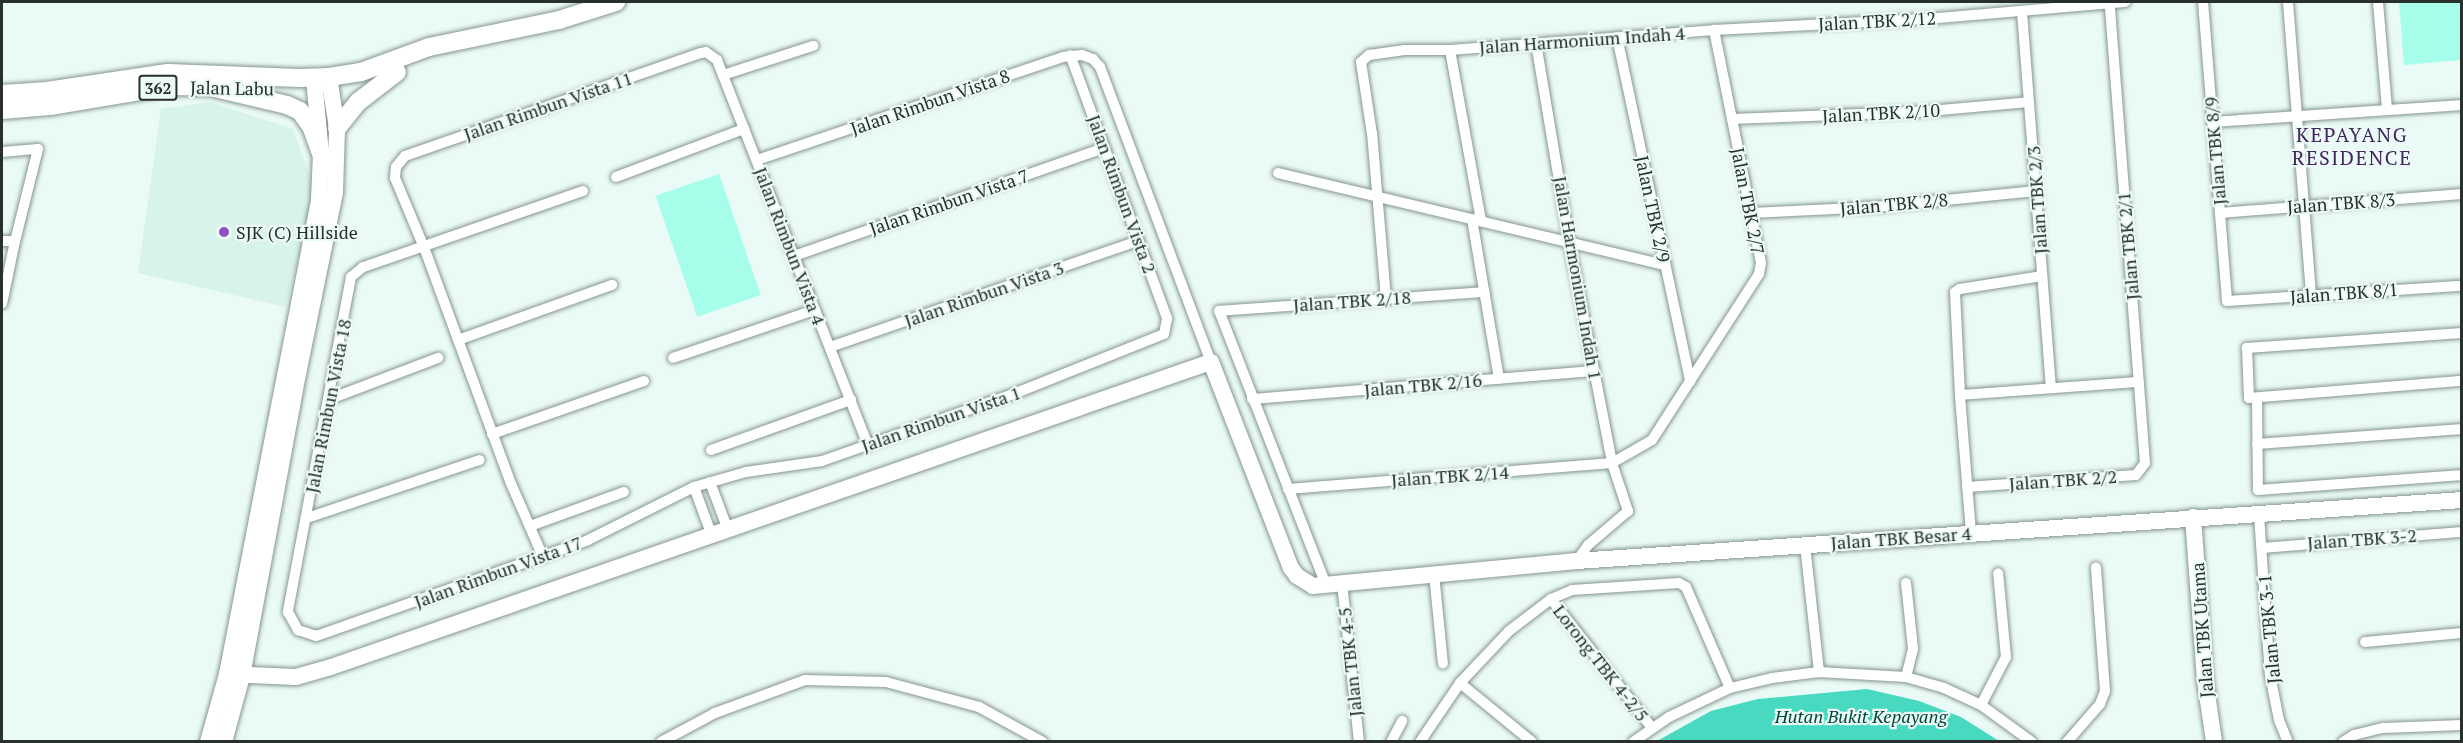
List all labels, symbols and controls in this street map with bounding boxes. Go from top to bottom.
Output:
street label: Jalan TBK 2/12 [1818,7,1936,35]
street label: Jalan Harmonium Indah 4 [1478,22,1686,58]
street label: Jalan Rimbun Vista 8 [847,64,1013,140]
street label: Jalan Rimbun Vista 11 [461,67,635,145]
road number: 362 [137,75,179,101]
street label: Jalan Labu [190,76,274,100]
street label: Jalan TBK 8/9 [2200,96,2230,206]
street label: Jalan TBK 2/10 [1822,99,1940,127]
street label: Jalan Rimbun Vista 2 [1083,112,1161,276]
district label: KEPAYANG RESIDENCE [2292,122,2412,169]
street label: Jalan TBK 2/3 [2022,145,2052,255]
street label: Jalan TBK 2/7 [1727,146,1769,256]
street label: Jalan TBK 2/9 [1631,154,1675,264]
street label: Jalan Rimbun Vista 4 [750,164,830,328]
street label: Jalan Rimbun Vista 7 [866,164,1032,240]
street label: Jalan Harmonium Indah 1 [1549,174,1607,382]
street label: Jalan TBK 8/3 [2286,188,2396,218]
street label: Jalan TBK 2/8 [1839,189,1949,219]
street label: Jalan TBK 2/1 [2113,191,2143,301]
place label: SJK (C) Hillside [236,221,358,243]
marker: SJK (C) Hillside [217,225,231,239]
street label: Jalan Rimbun Vista 3 [901,256,1067,332]
street label: Jalan TBK 8/1 [2289,278,2399,308]
street label: Jalan TBK 2/18 [1292,286,1412,316]
street label: Jalan Rimbun Vista 18 [300,317,356,495]
street label: Jalan TBK 2/16 [1363,369,1483,401]
street label: Jalan Rimbun Vista 1 [858,381,1024,457]
street label: Jalan TBK 2/14 [1390,461,1510,491]
street label: Jalan TBK 2/2 [2008,465,2118,495]
street label: Jalan TBK Besar 4 [1830,522,1972,554]
street label: Jalan TBK 3-2 [2306,524,2418,554]
street label: Jalan Rimbun Vista 17 [411,532,585,612]
street label: Jalan TBK Utama [2187,562,2217,698]
street label: Jalan TBK 3-1 [2253,573,2285,685]
street label: Lorong TBK 4-2/5 [1549,600,1653,726]
street label: Jalan TBK 4-5 [1334,606,1366,718]
park label: Hutan Bukit Kepayang [1775,705,1947,727]

